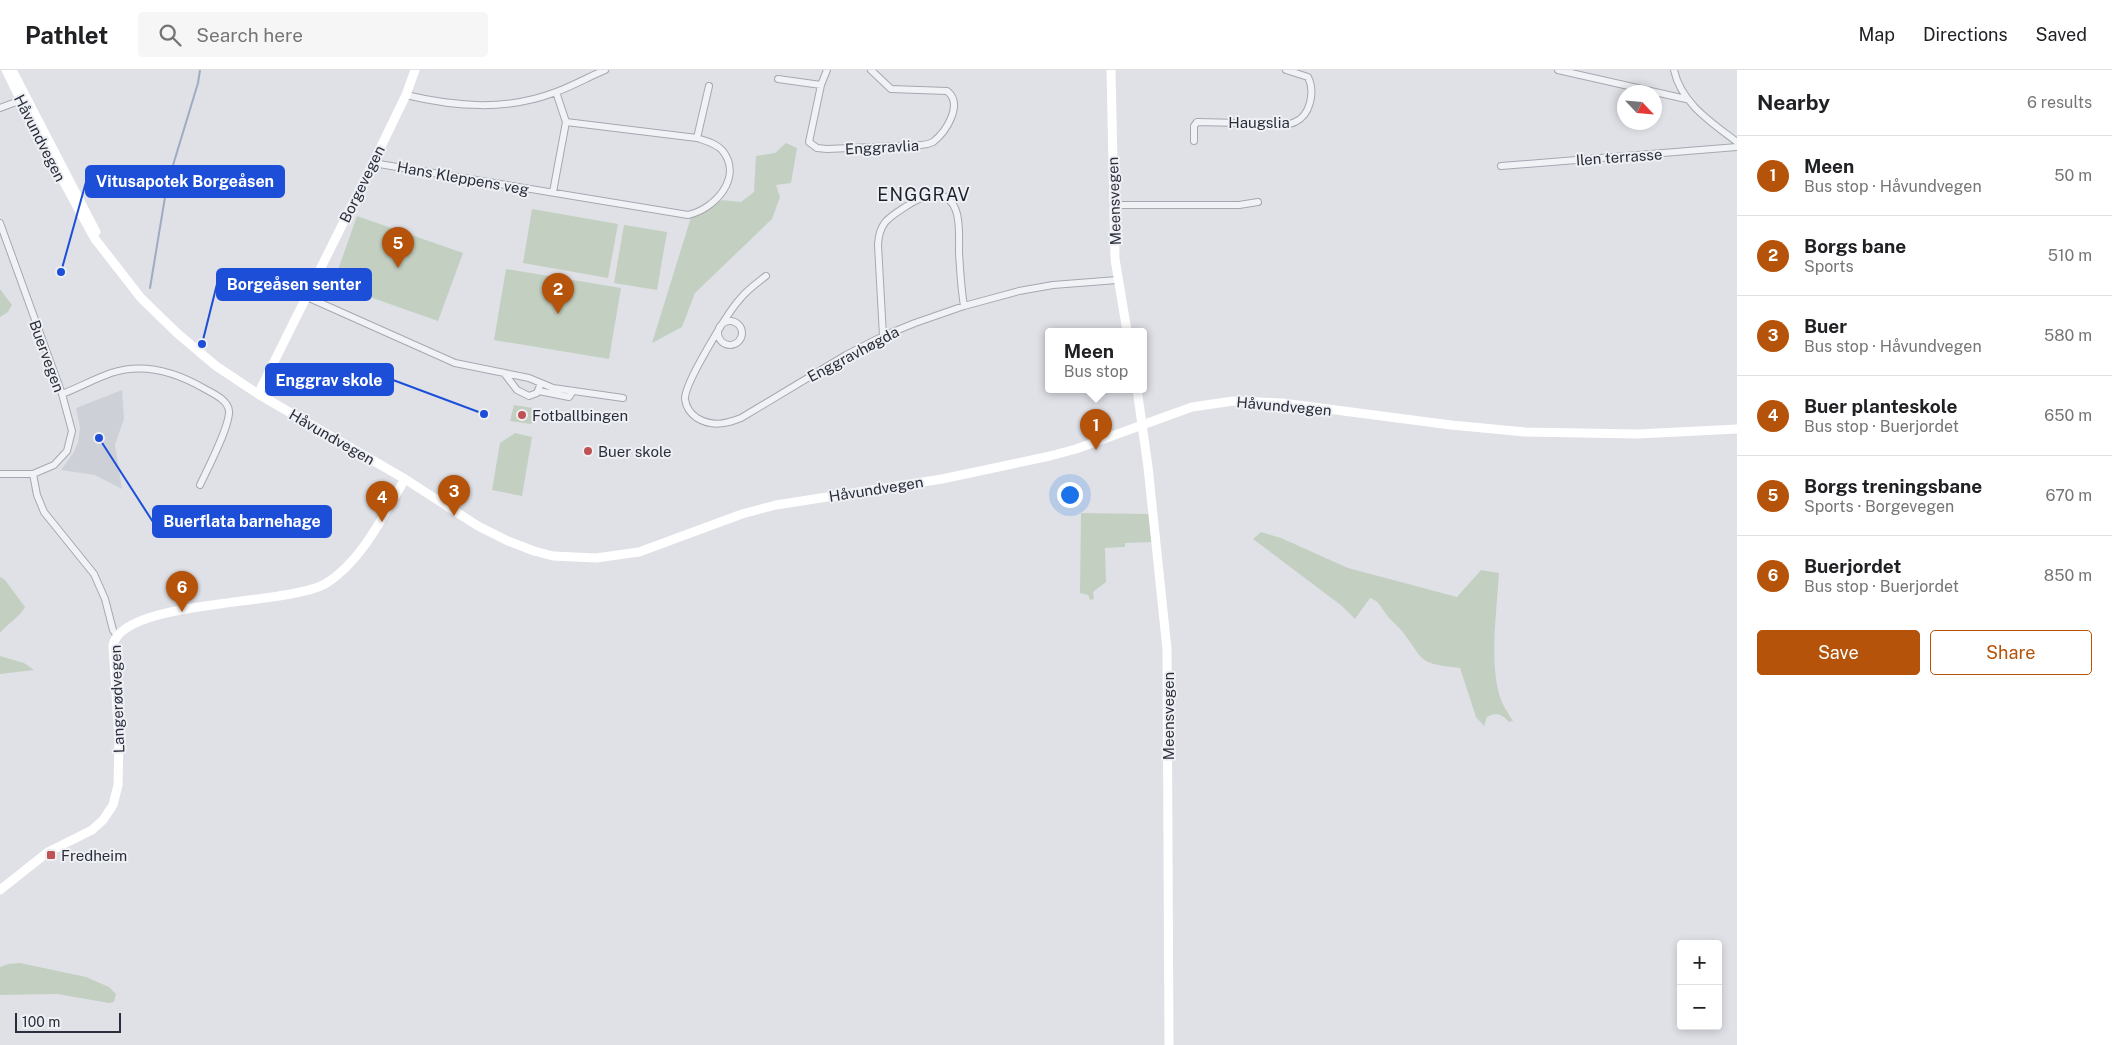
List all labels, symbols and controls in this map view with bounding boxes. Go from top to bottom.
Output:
search box [138,12,488,57]
text: Pathlet [25,21,108,49]
icon: search [156,21,184,49]
text: Search here [196,24,303,46]
text: Map [1858,24,1895,45]
text: Directions [1923,24,2008,45]
text: Saved [2036,24,2087,45]
north arrow [1617,85,1662,130]
text: Nearby [1757,90,1830,115]
street label: Håvundvegen [11,92,69,184]
text: 6 results [2027,93,2092,112]
street label: Haugslia [1228,114,1290,131]
street label: Enggravlia [845,137,919,157]
street label: Borgevegen [336,143,388,225]
street label: Ilen terrasse [1575,145,1663,169]
text: Meen [1804,155,1854,177]
street label: Meensvegen [1104,157,1124,245]
street label: Hans Kleppens veg [396,158,530,198]
callout: Vitusapotek Borgeåsen [86,166,284,197]
text: 1 [1770,166,1776,185]
text: 50 m [2054,166,2092,185]
text: Vitusapotek Borgeåsen [96,172,274,191]
text: Bus stop · Håvundvegen [1804,177,1982,196]
district label: ENGGRAV [877,184,971,205]
pin: 5 [382,227,414,268]
text: Borgs bane [1804,235,1906,257]
text: 2 [1768,246,1778,265]
text: 510 m [2048,246,2092,265]
text: Sports [1804,257,1854,276]
callout: Borgeåsen senter [217,269,371,300]
pin: 2 [542,273,574,314]
text: Borgeåsen senter [227,275,362,294]
text: Buer [1804,315,1847,337]
street label: Buervegen [26,318,68,394]
street label: Enggravhøgda [804,323,902,385]
text: 3 [1768,326,1778,345]
text: 580 m [2044,326,2092,345]
popup [1045,328,1147,393]
text: Bus stop · Håvundvegen [1804,337,1982,356]
text: Meen [1064,340,1114,362]
text: Bus stop [1064,362,1128,381]
callout: Enggrav skole [266,364,393,395]
text: Enggrav skole [275,371,383,390]
street label: Håvundvegen [1236,393,1332,419]
text: Buer planteskole [1804,395,1957,417]
street label: Håvundvegen [286,406,378,468]
text: 4 [1768,406,1778,425]
text: 650 m [2044,406,2092,425]
place label: Fotballbingen [532,407,628,424]
marker: Fotballbingen [516,409,528,421]
pin: 1 [1080,409,1112,450]
text: Bus stop · Buerjordet [1804,417,1959,436]
place label: Buer skole [598,443,672,460]
marker: Buer skole [582,445,594,457]
street label: Håvundvegen [827,473,925,505]
pin: 3 [438,475,470,516]
text: Borgs treningsbane [1804,475,1982,497]
pin: 4 [366,481,398,522]
your location [1057,482,1083,508]
text: 5 [1768,486,1778,505]
text: 670 m [2046,486,2092,505]
text: Sports · Borgevegen [1804,497,1954,516]
callout: Buerflata barnehage [153,506,331,537]
text: Buerflata barnehage [163,512,321,531]
text: Buerjordet [1804,555,1901,577]
text: 6 [1768,566,1778,585]
text: 850 m [2044,566,2092,585]
pin: 6 [166,571,198,612]
text: Bus stop · Buerjordet [1804,577,1959,596]
button: Save [1757,630,1920,675]
button: Share [1930,630,2092,675]
street label: Langerødvegen [107,644,127,754]
street label: Meensvegen [1160,672,1177,760]
place label: Fredheim [61,847,127,864]
marker: Fredheim [45,849,57,861]
map controls [1677,940,1722,1030]
button: + [1677,940,1722,985]
button: − [1677,985,1722,1030]
scale bar [15,1010,121,1033]
text: 100 m [22,1014,60,1030]

